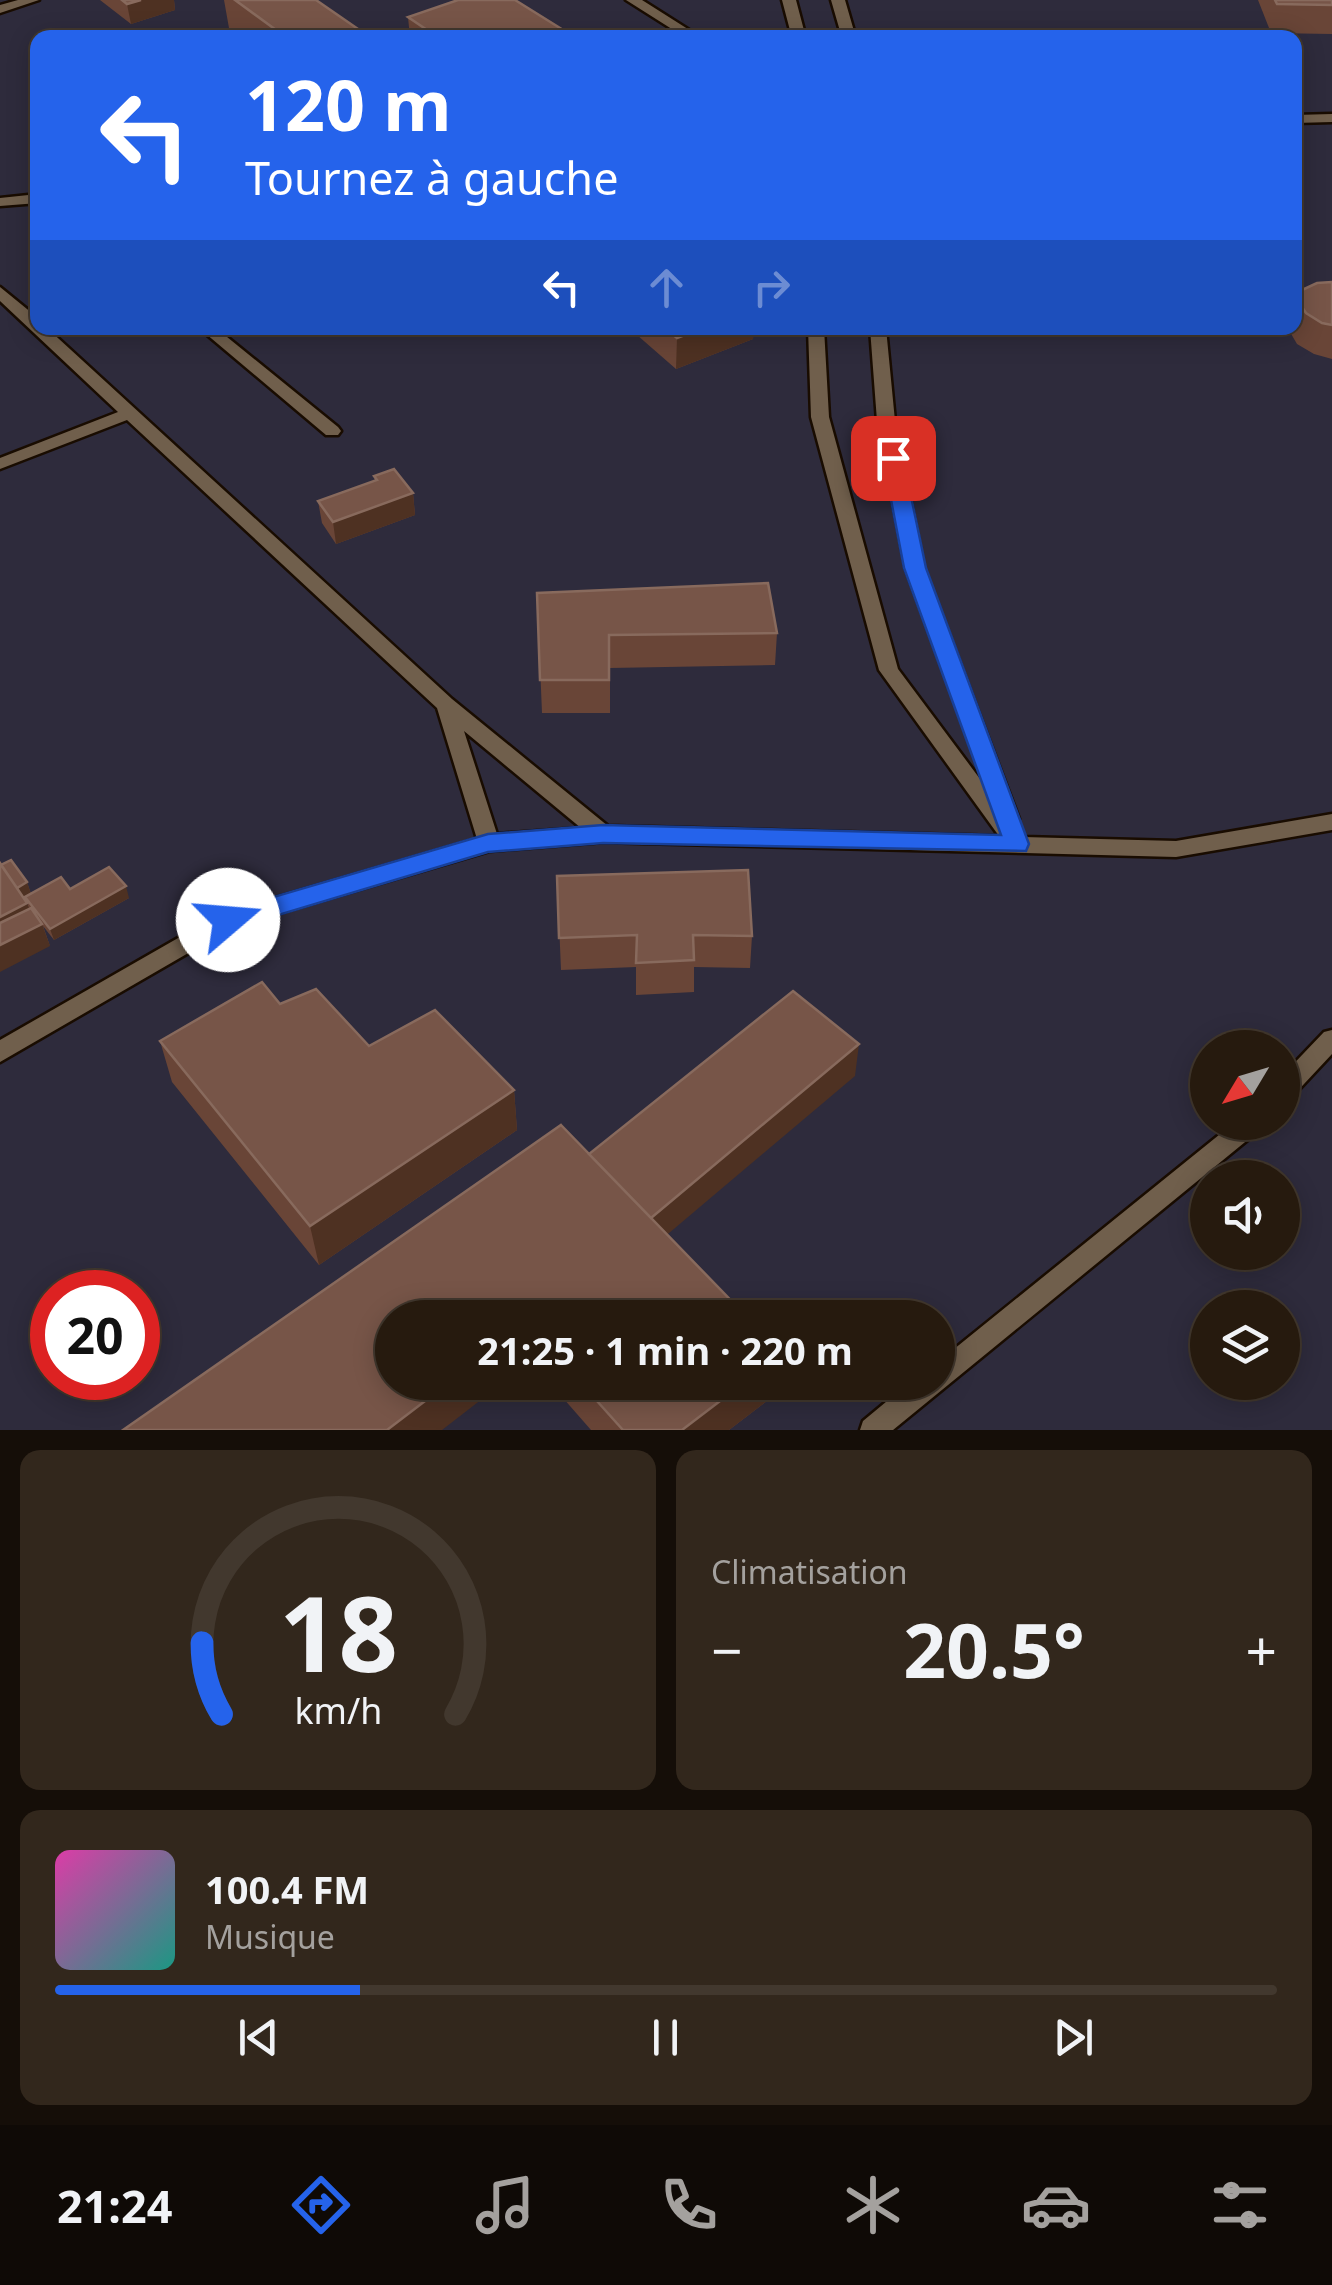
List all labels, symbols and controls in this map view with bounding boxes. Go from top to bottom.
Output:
text: 120 m [245,56,452,152]
icon: left [80,70,210,200]
text: Tournez à gauche [245,147,619,208]
icon: left [534,260,589,315]
icon: ahead [639,260,694,315]
icon: right [744,260,799,315]
pin [851,416,936,501]
icon: arrive [866,431,921,486]
position arrow [176,868,280,972]
north arrow [1190,1030,1300,1140]
map controls [1190,1030,1300,1400]
button: sound [1190,1160,1300,1270]
speed limit sign: 20 [30,1270,160,1400]
button: layers [1190,1290,1300,1400]
text: 21:25 · 1 min · 220 m [477,1324,853,1376]
text: Climatisation [711,1550,908,1593]
text: 18 [279,1561,397,1702]
text: 20.5° [903,1598,1085,1700]
text: − [711,1612,742,1687]
text: + [1246,1612,1277,1687]
text: km/h [294,1686,382,1734]
text: 100.4 FM [205,1863,369,1915]
text: Musique [205,1915,335,1958]
icon: previous [231,2010,286,2065]
icon: pause [638,2010,693,2065]
icon: next [1046,2010,1101,2065]
icon: directions [286,2170,356,2240]
icon: music [470,2170,540,2240]
icon: phone [654,2170,724,2240]
icon: climate [838,2170,908,2240]
icon: car [1021,2170,1091,2240]
icon: filters [1205,2170,1275,2240]
text: 21:24 [57,2175,172,2236]

